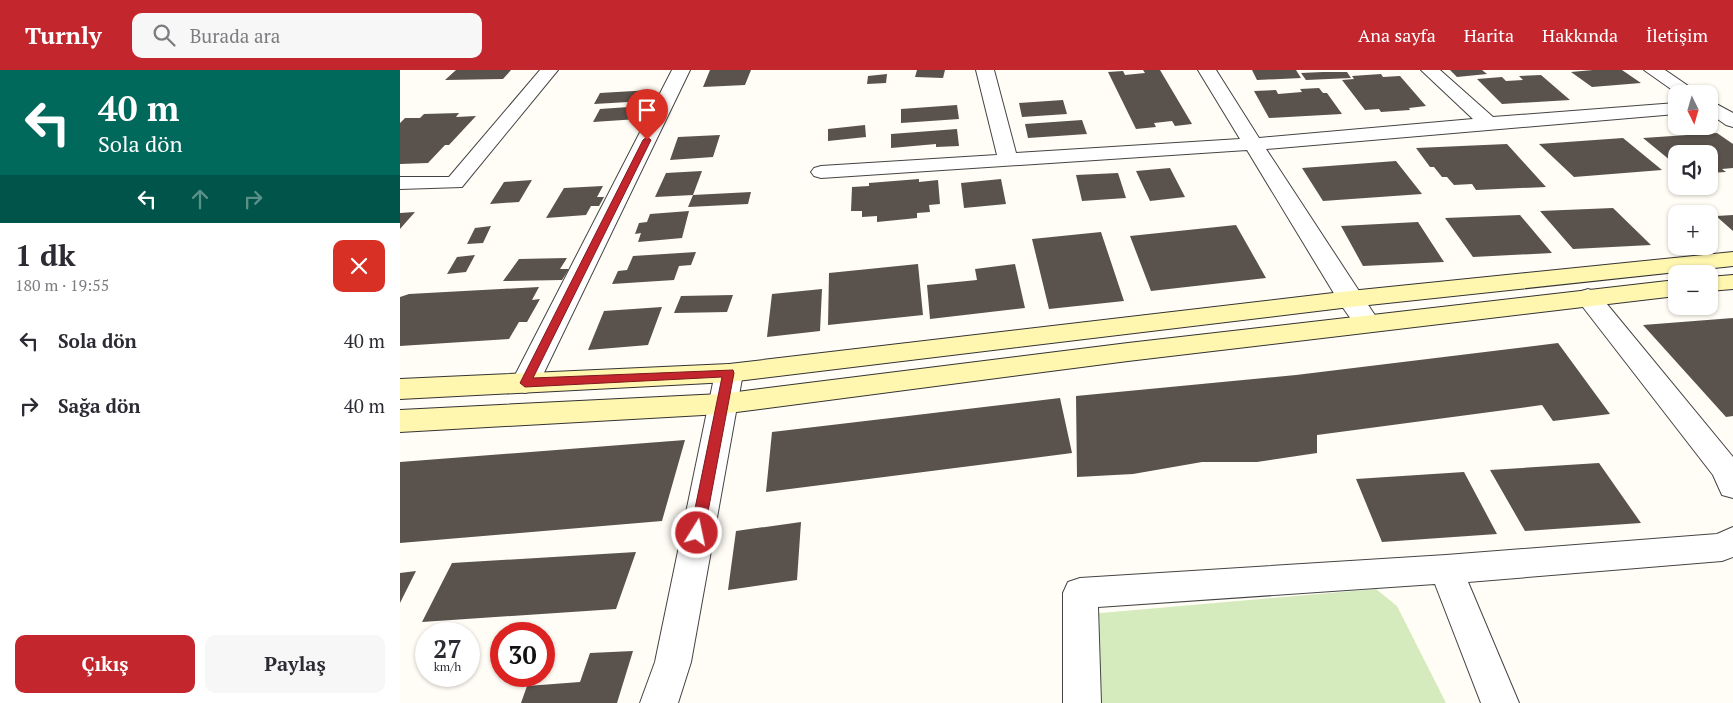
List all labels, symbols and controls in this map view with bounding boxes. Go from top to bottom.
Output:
search box [132,13,482,58]
text: Turnly [25,19,102,51]
icon: search [150,21,178,49]
text: Burada ara [190,23,280,48]
text: Ana sayfa [1358,23,1436,47]
text: Harita [1464,23,1514,47]
text: Hakkında [1542,23,1618,47]
text: İletişim [1646,23,1708,47]
text: 40 m [98,85,179,131]
north arrow [1668,85,1718,135]
map controls [1668,85,1718,315]
pin [626,89,668,140]
icon: left [15,90,80,155]
icon: arrive [633,96,661,124]
text: Sola dön [98,129,182,158]
button: sound [1668,145,1718,195]
icon: left [133,185,161,213]
icon: ahead [186,185,214,213]
icon: right [239,185,267,213]
button: + [1668,205,1718,255]
text: 1 dk [15,235,76,275]
button: close [333,240,385,292]
button: − [1668,265,1718,315]
text: 180 m · 19:55 [15,274,109,296]
icon: left [15,327,43,355]
text: Sola dön [58,328,137,353]
text: 40 m [344,328,385,353]
icon: right [15,392,43,420]
text: Sağa dön [58,393,141,418]
text: 40 m [344,393,385,418]
position arrow [670,506,722,558]
speed limit sign: 30 [490,622,555,687]
text: 27 [433,632,462,665]
button: Çıkış [15,635,195,693]
button: Paylaş [205,635,385,693]
text: km/h [434,659,461,674]

